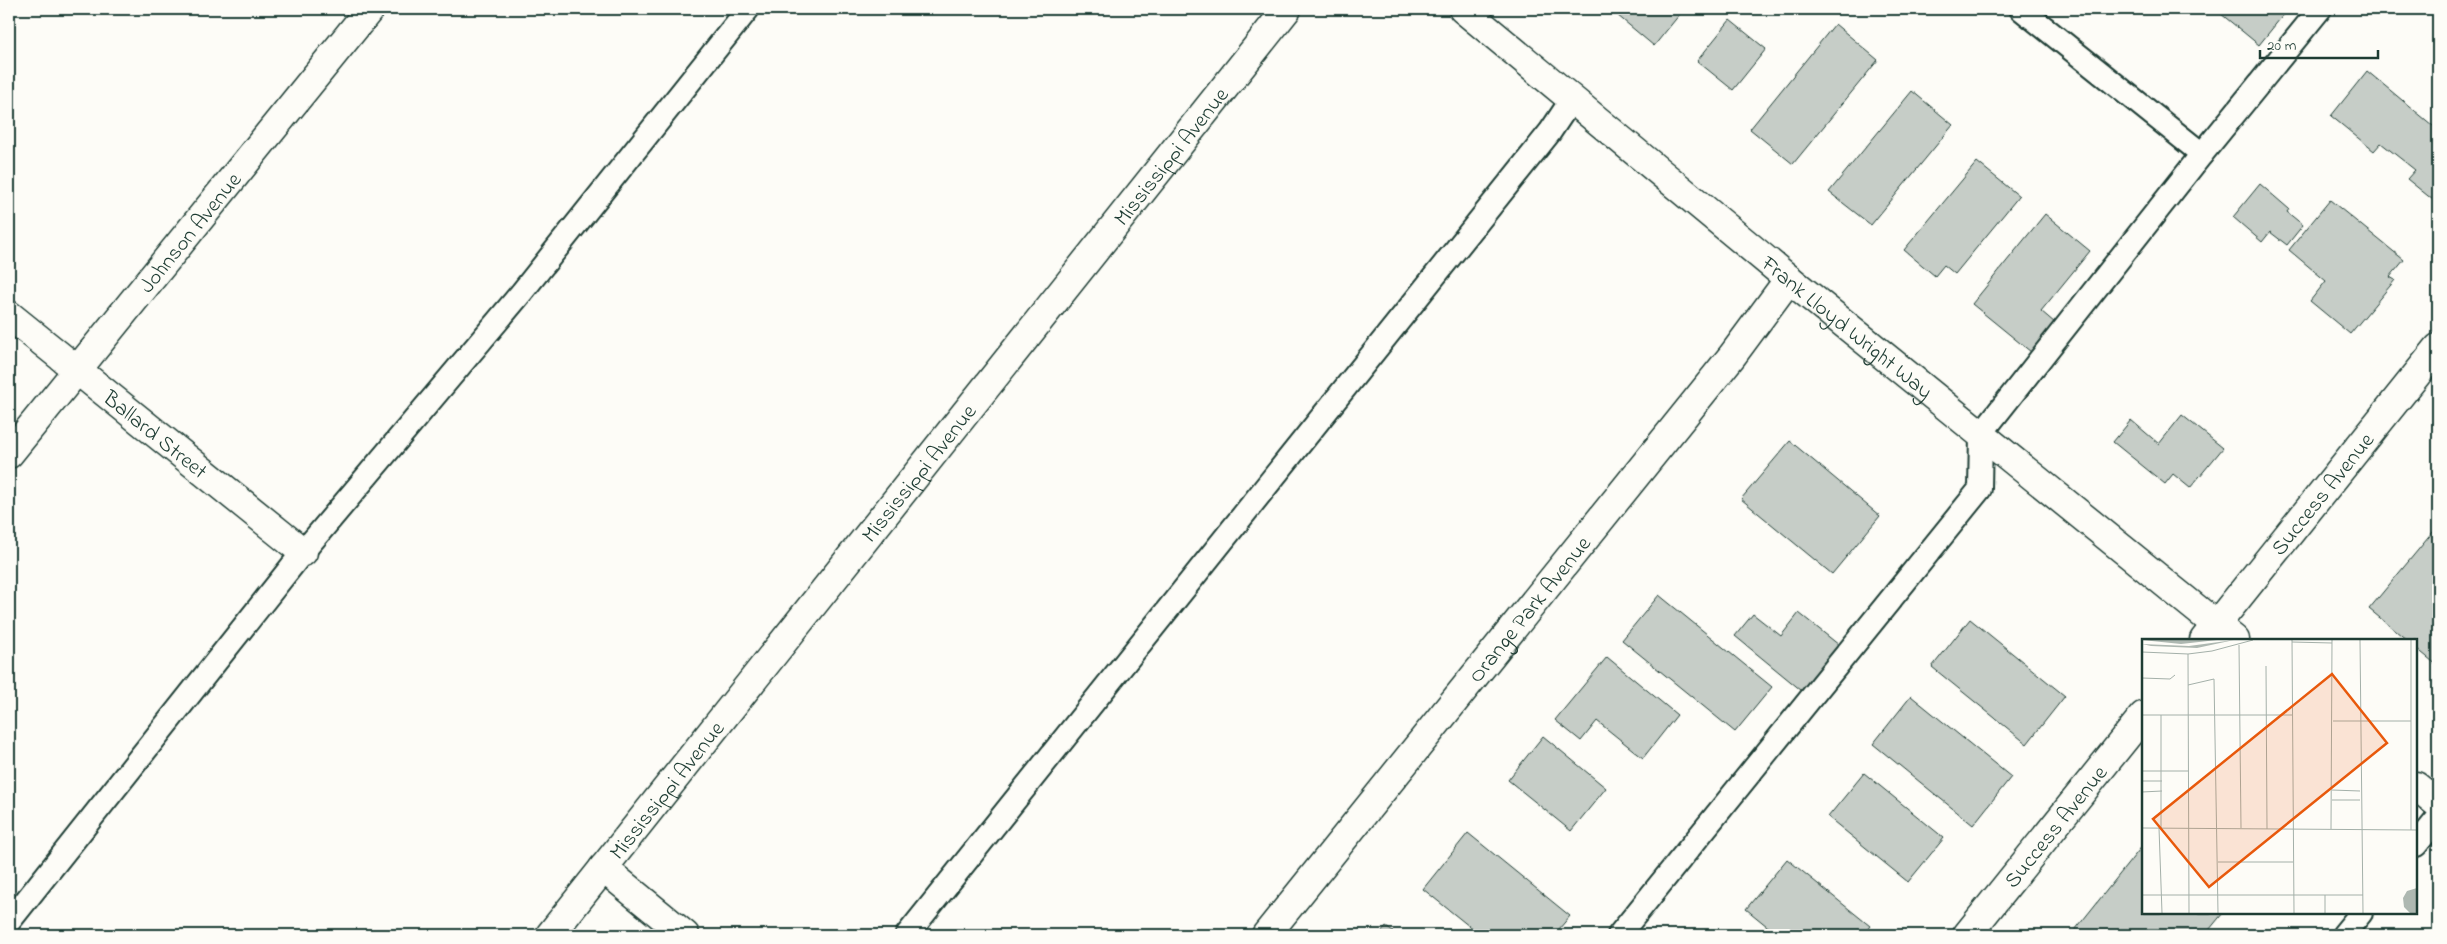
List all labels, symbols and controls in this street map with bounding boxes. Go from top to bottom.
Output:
scale bar [2260,28,2377,60]
text: 20 m [2267,35,2297,57]
street label: Mississippi Avenue [1107,81,1238,234]
street label: Johnson Avenue [133,166,251,301]
street label: Frank Lloyd Wright Way [1752,249,1939,409]
street label: Ballard Street [94,383,214,488]
street label: Mississippi Avenue [855,398,986,551]
street label: Success Avenue [2265,427,2383,564]
street label: Orange Park Avenue [1462,530,1600,691]
inset map [2142,639,2417,914]
street label: Mississippi Avenue [603,715,734,868]
street label: Success Avenue [1998,759,2117,896]

